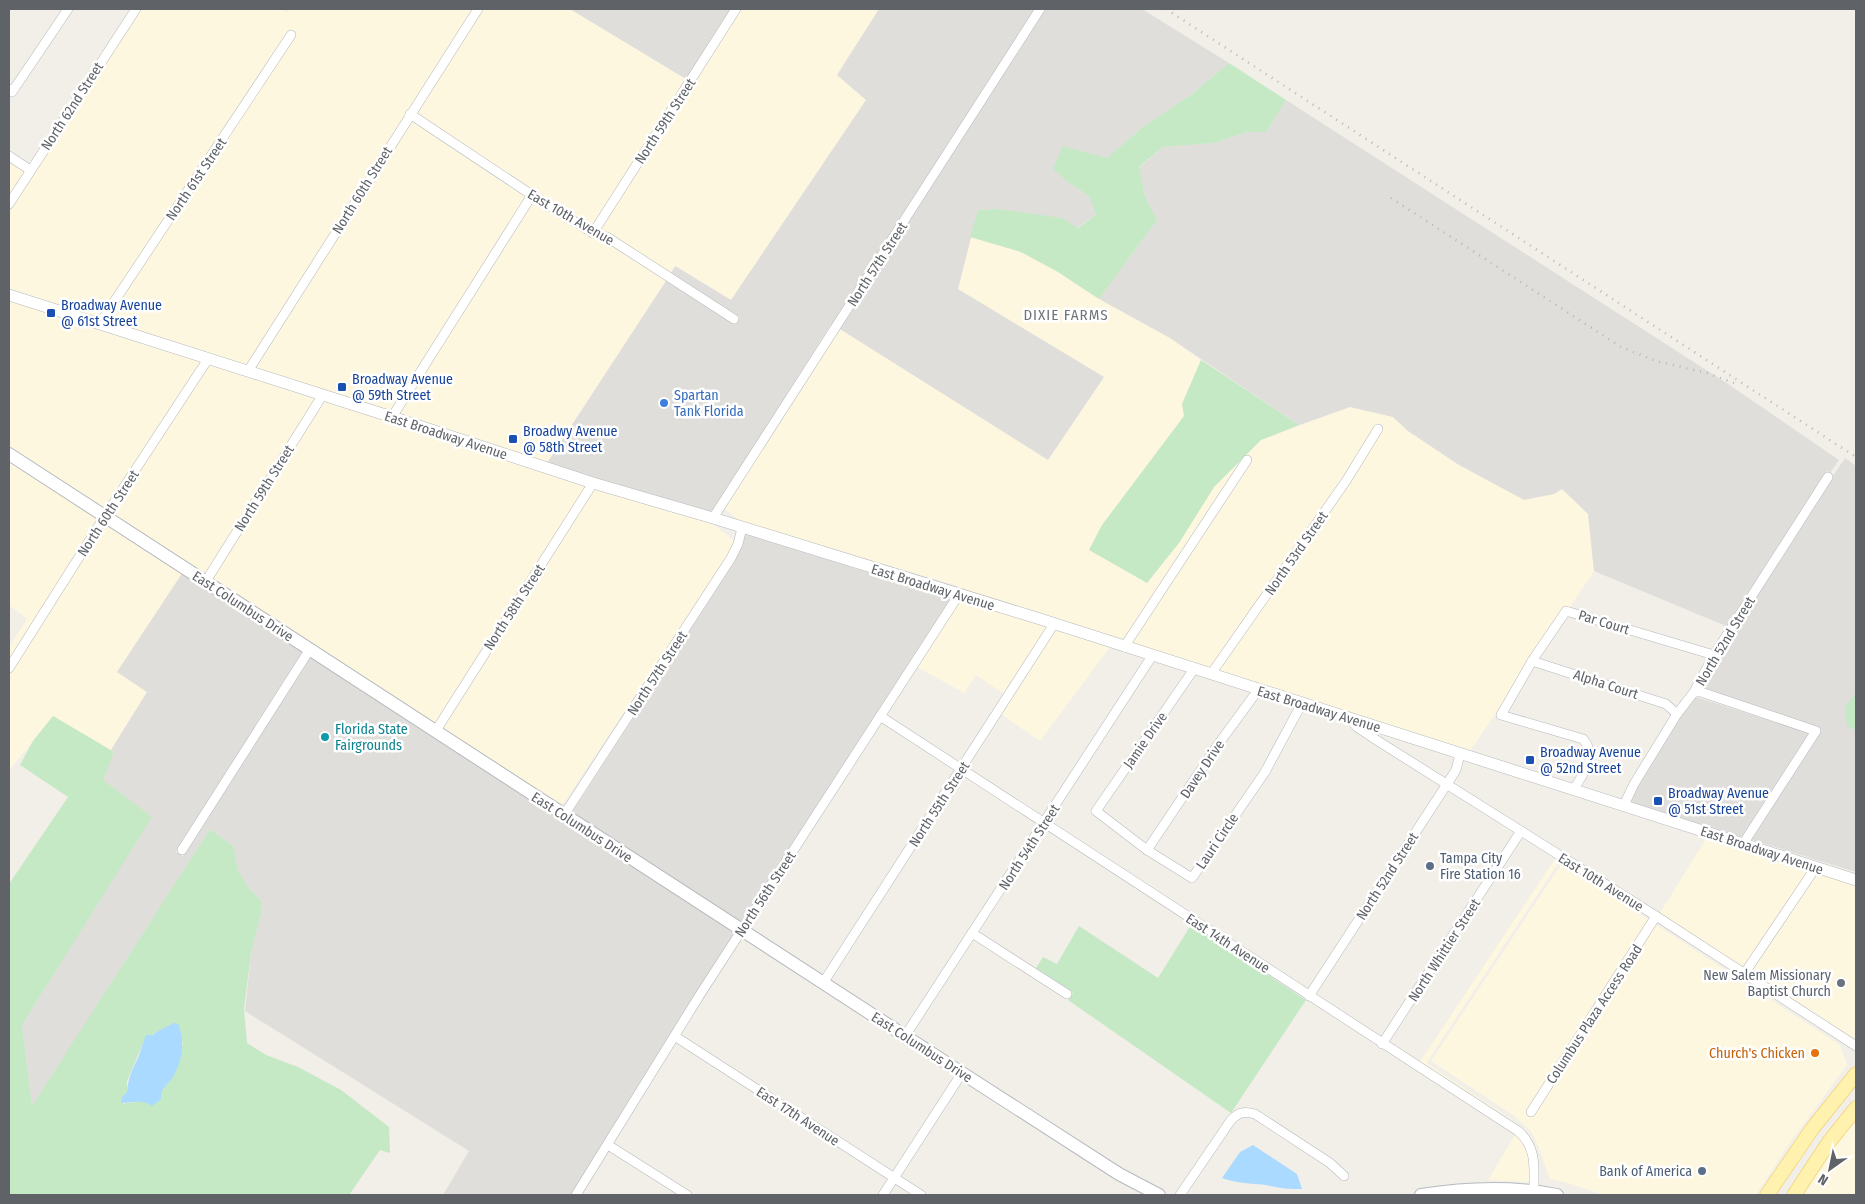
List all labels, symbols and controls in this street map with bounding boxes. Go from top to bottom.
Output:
street label: North 62nd Street [38,59,107,154]
street label: North 59th Street [631,75,700,167]
street label: North 61st Street [163,134,231,224]
street label: North 60th Street [329,143,396,237]
street label: East 10th Avenue [524,186,617,249]
street label: North 57th Street [844,218,911,310]
place label: Broadway Avenue @ 61st Street [61,297,162,330]
district label: DIXIE FARMS [1023,306,1109,324]
marker: Broadway Avenue @ 61st Street [45,307,57,319]
place label: Broadway Avenue @ 59th Street [352,371,453,404]
marker: Broadway Avenue @ 59th Street [336,381,348,393]
place label: Spartan Tank Florida [674,387,744,420]
marker: Spartan Tank Florida [658,397,670,409]
street label: East Broadway Avenue [382,408,509,463]
place label: Broadwy Avenue @ 58th Street [523,423,618,456]
marker: Broadwy Avenue @ 58th Street [507,433,519,445]
street label: North 59th Street [231,442,298,535]
street label: North 60th Street [74,466,143,560]
street label: North 53rd Street [1261,508,1332,598]
street label: North 58th Street [480,561,549,653]
street label: East Broadway Avenue [869,561,997,614]
street label: East Columbus Drive [189,568,296,645]
street label: North 52nd Street [1692,593,1759,689]
street label: Par Court [1576,607,1632,638]
street label: North 57th Street [624,627,691,719]
street label: Alpha Court [1571,666,1641,703]
street label: East Broadway Avenue [1255,683,1383,736]
street label: Jamie Drive [1120,709,1171,772]
place label: Florida State Fairgrounds [335,721,408,754]
marker: Florida State Fairgrounds [319,731,331,743]
street label: Davey Drive [1177,737,1228,802]
place label: Broadway Avenue @ 52nd Street [1540,744,1641,777]
marker: Broadway Avenue @ 52nd Street [1524,754,1536,766]
street label: North 55th Street [906,758,974,850]
place label: Broadway Avenue @ 51st Street [1668,785,1769,818]
street label: East Columbus Drive [528,789,635,866]
marker: Broadway Avenue @ 51st Street [1652,795,1664,807]
street label: North 54th Street [995,801,1064,893]
street label: Lauri Circle [1193,810,1242,872]
street label: East Broadway Avenue [1698,823,1825,878]
street label: North 52nd Street [1353,829,1422,923]
street label: North 56th Street [731,848,800,940]
street label: East 10th Avenue [1555,849,1646,915]
place label: Tampa City Fire Station 16 [1440,850,1521,883]
marker: Tampa City Fire Station 16 [1424,860,1436,872]
street label: North Whittier Street [1405,895,1484,1005]
street label: East 14th Avenue [1183,910,1273,977]
street label: Columbus Plaza Access Road [1543,941,1646,1087]
place label: New Salem Missionary Baptist Church [1703,967,1832,1000]
marker: New Salem Missionary Baptist Church [1835,977,1847,989]
street label: East Columbus Drive [868,1009,975,1086]
place label: Church's Chicken [1709,1045,1805,1062]
marker: Church's Chicken [1809,1047,1821,1059]
street label: East 17th Avenue [753,1083,842,1150]
north arrow [1805,1144,1855,1194]
place label: Bank of America [1599,1163,1692,1180]
marker: Bank of America [1696,1165,1708,1177]
text: N [1815,1170,1831,1189]

